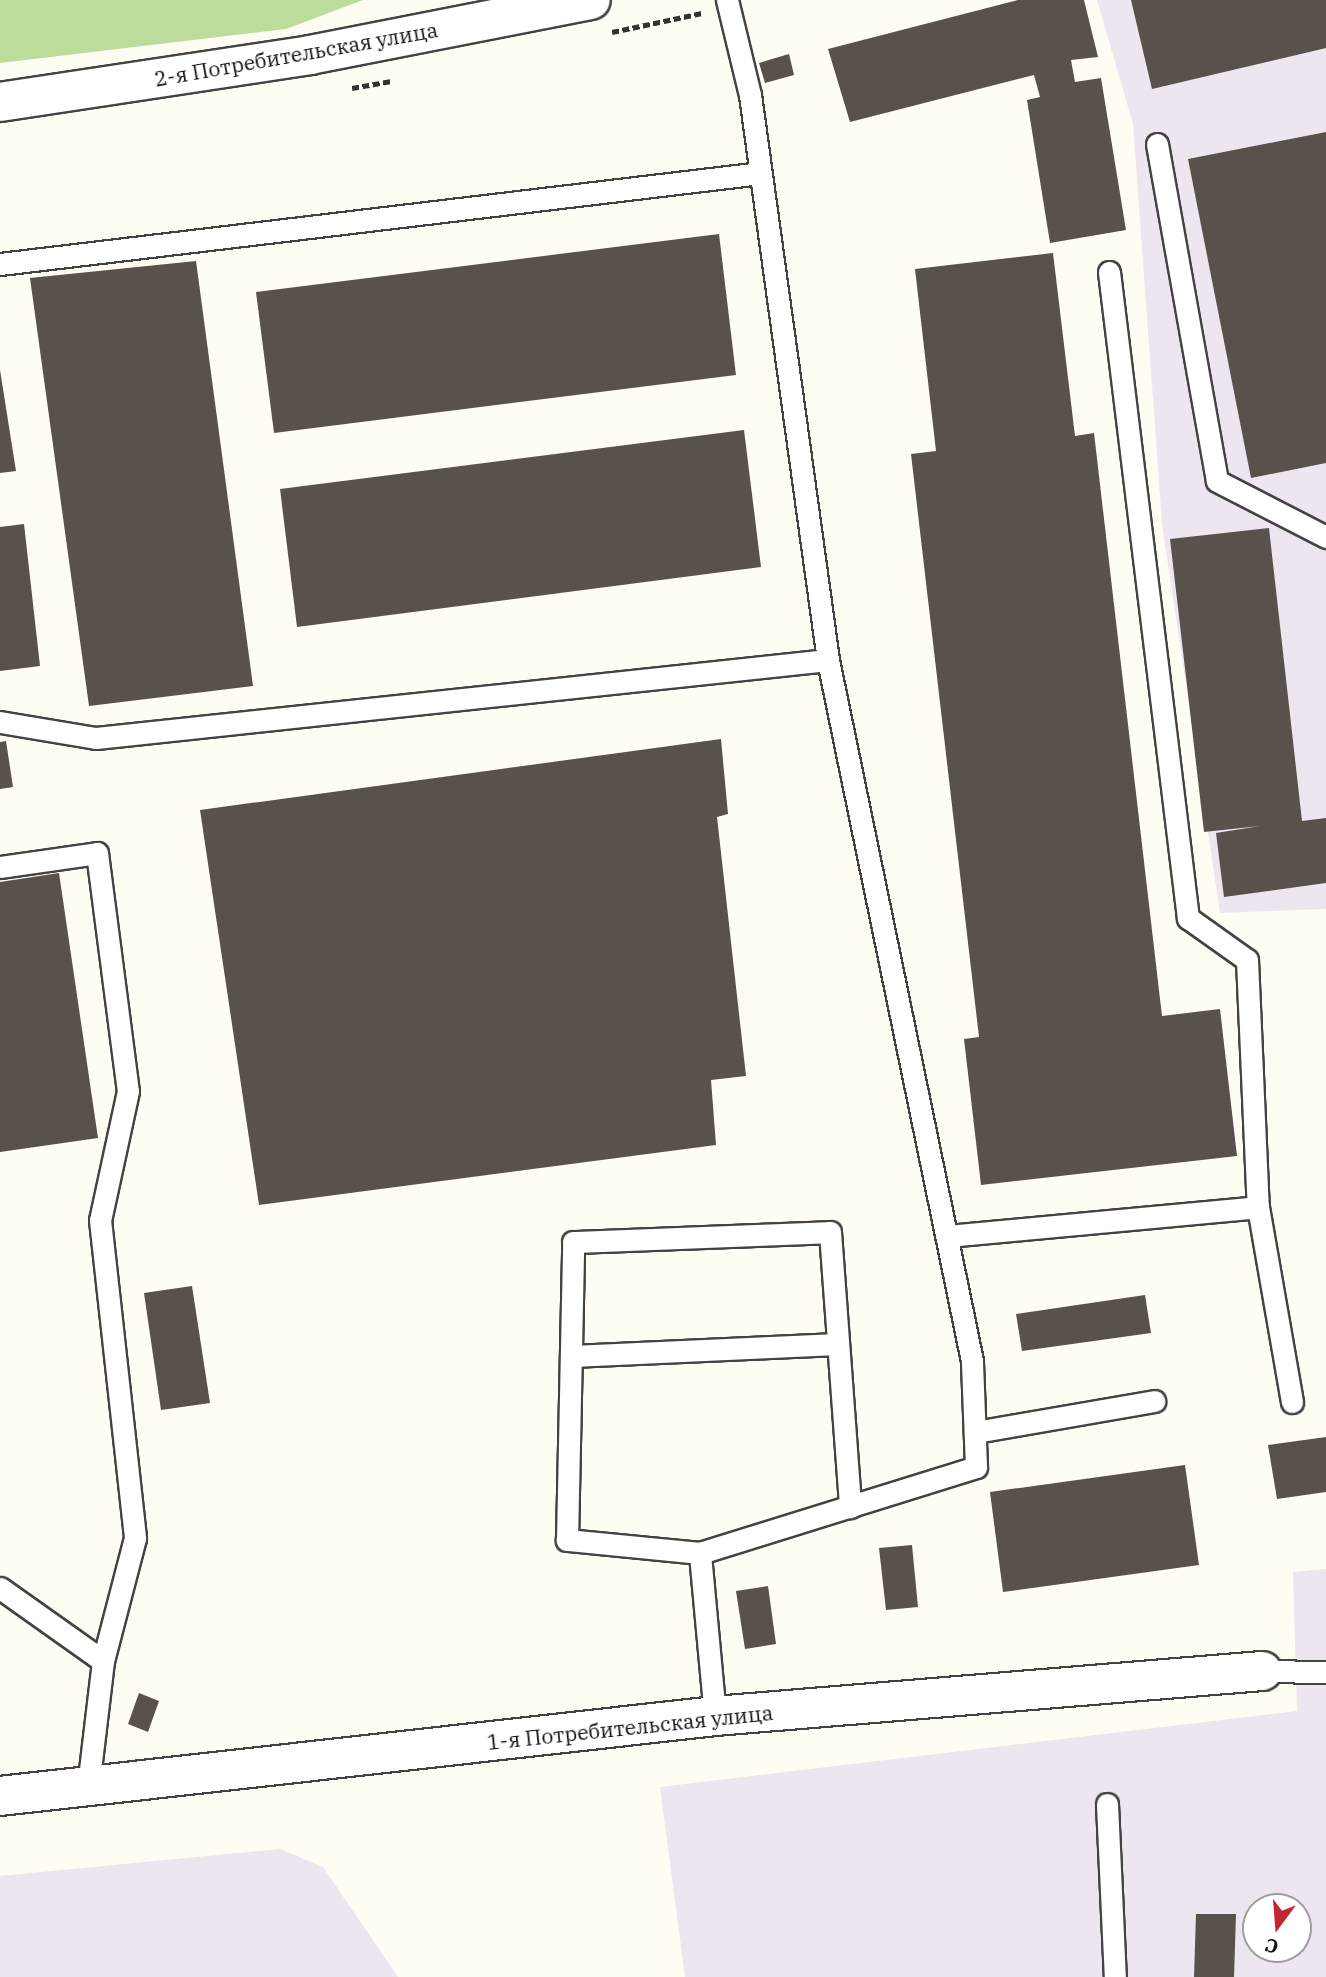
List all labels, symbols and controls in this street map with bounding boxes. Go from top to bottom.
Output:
street label: 2-я Потребительская улица [152,17,440,91]
street label: 1-я Потребительская улица [486,1699,774,1755]
north arrow [1242,1893,1312,1963]
text: С [1262,1933,1281,1960]

